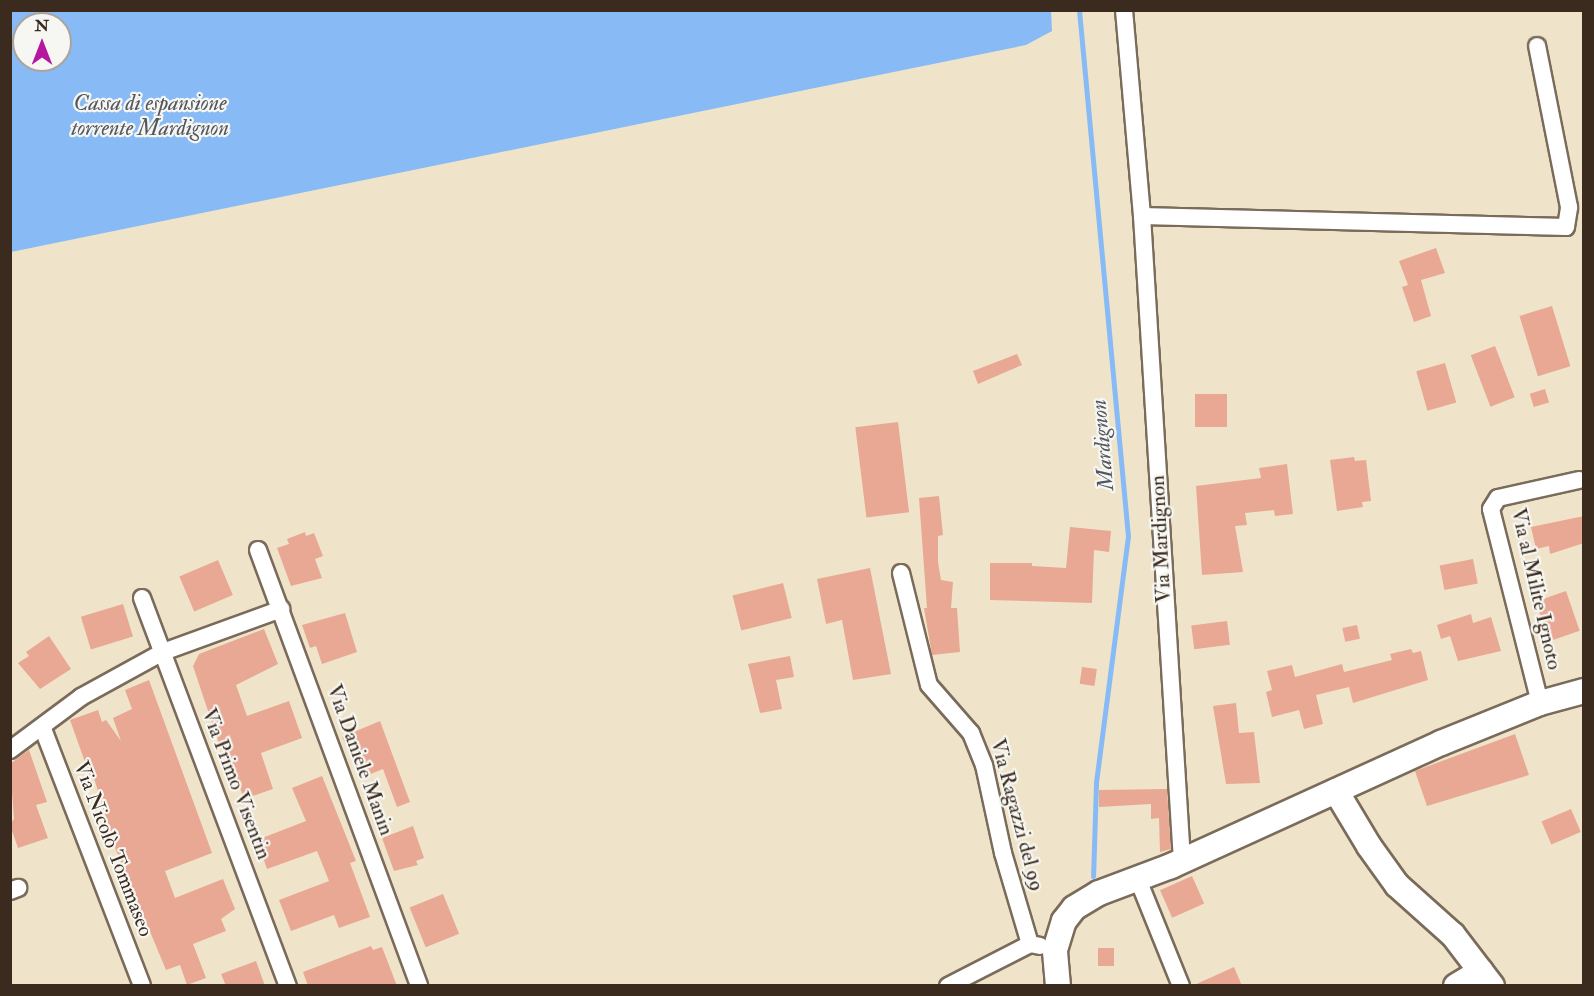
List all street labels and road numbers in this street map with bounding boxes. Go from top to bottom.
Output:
street label: Via Mardignon [1145,474,1177,604]
street label: Via al Milite Ignoto [1505,506,1567,672]
street label: Via Daniele Manin [321,681,399,839]
street label: Via Primo Visentin [196,705,276,863]
street label: Via Ragazzi del 99 [985,736,1049,894]
street label: Via Nicolò Tommaseo [68,758,158,940]

